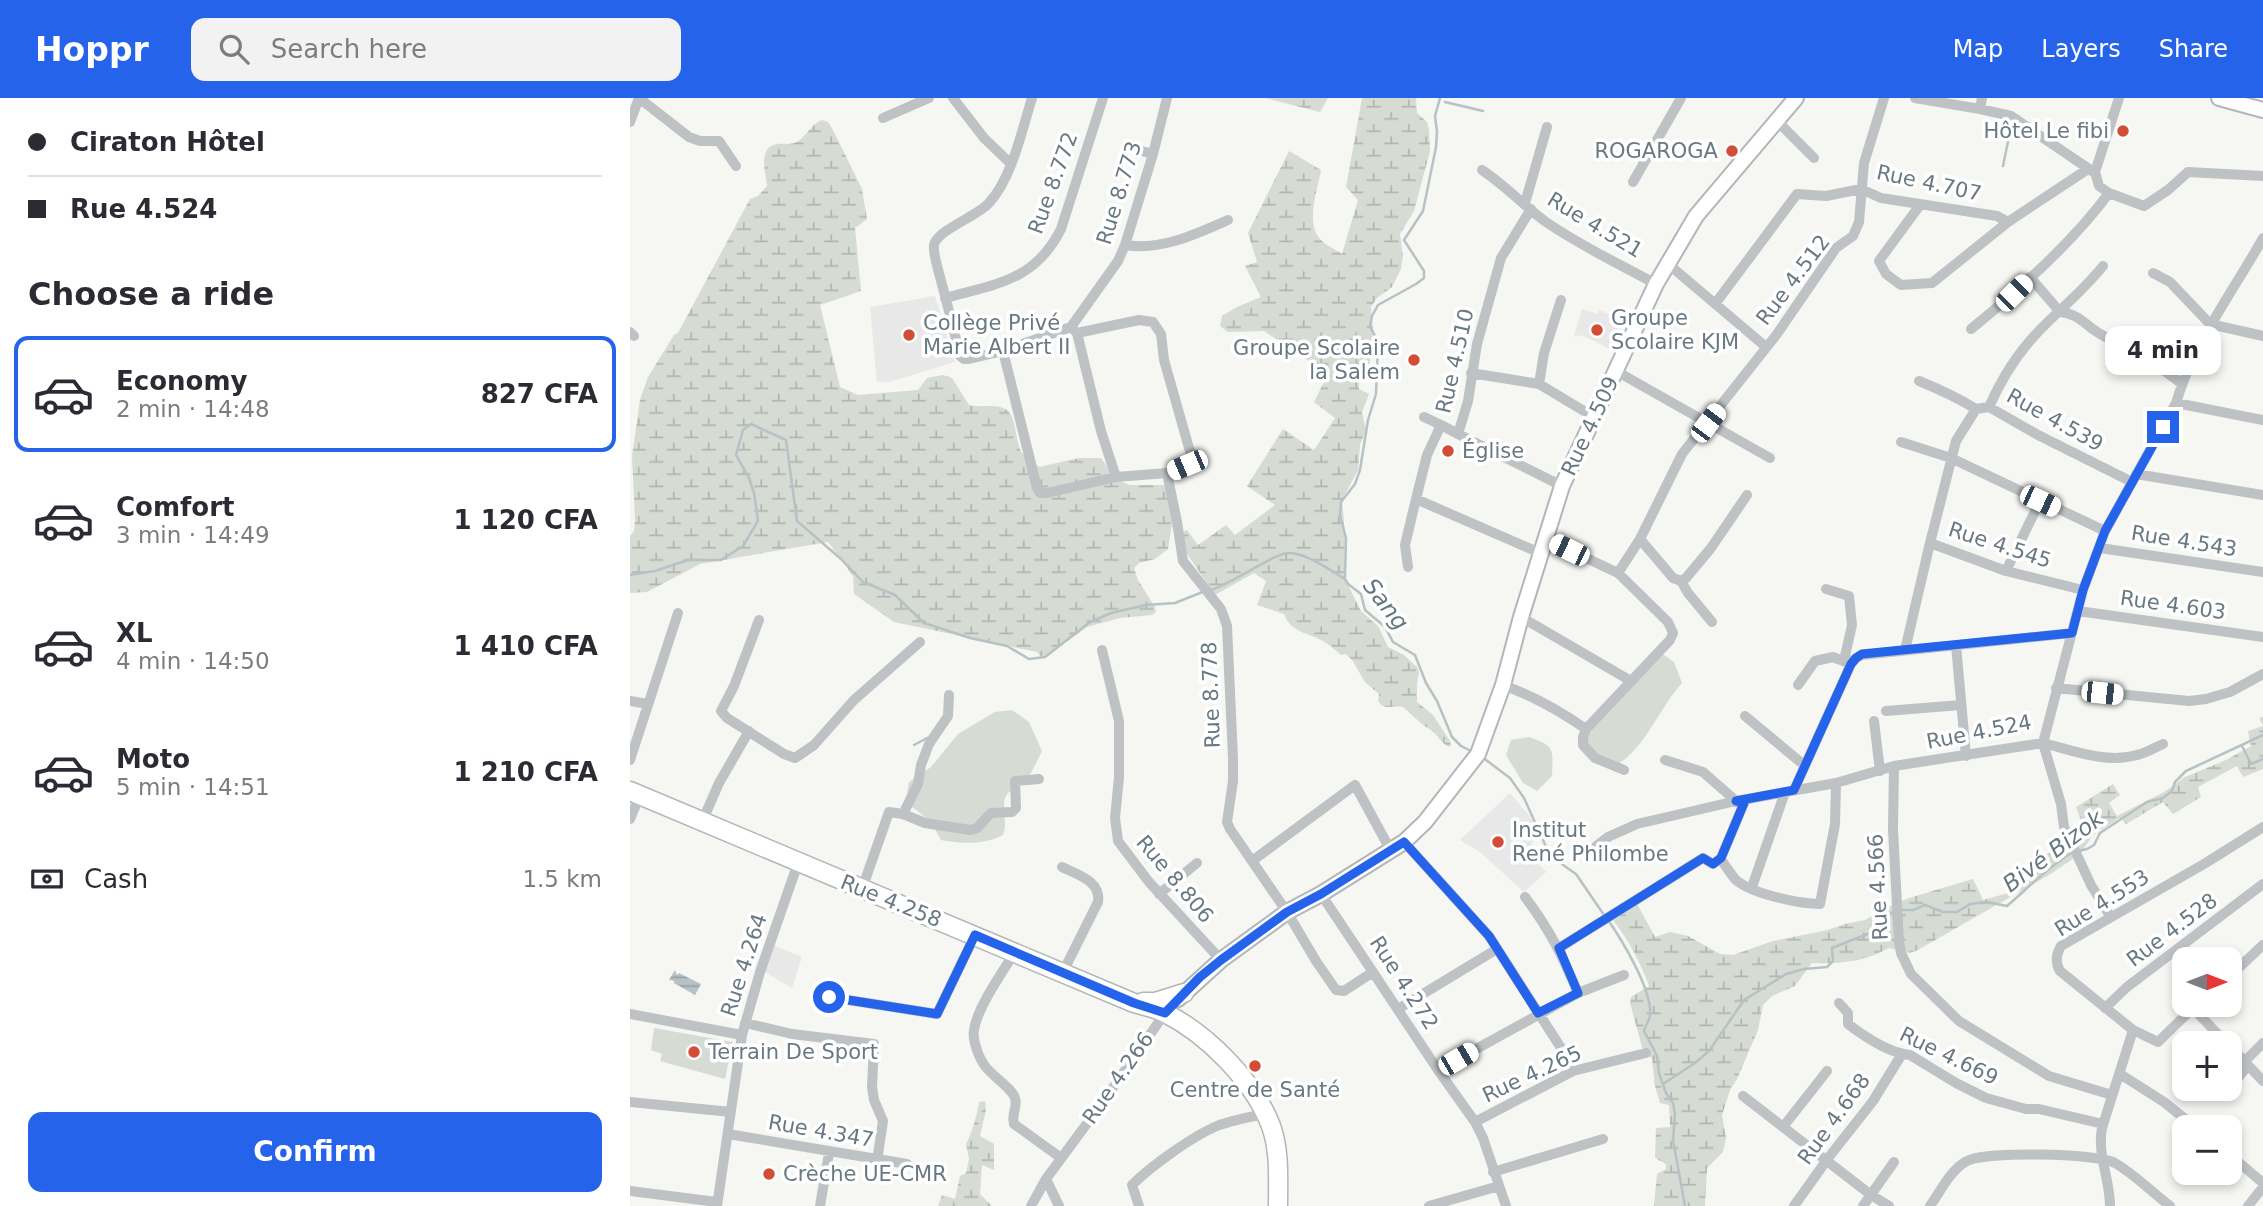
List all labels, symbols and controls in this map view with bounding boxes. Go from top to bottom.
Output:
search box [191,18,681,81]
text: Hoppr [35,30,149,69]
icon: search [215,30,253,68]
text: Search here [271,34,427,64]
text: Map [1953,35,2003,63]
text: Layers [2041,35,2121,63]
text: Share [2159,35,2228,63]
place label: Hôtel Le fibi [1983,119,2109,143]
marker: Hôtel Le fibi [2115,123,2131,139]
text: Ciraton Hôtel [70,127,265,157]
street label: Rue 8.772 [1023,129,1083,237]
street label: Rue 8.773 [1092,138,1146,248]
place label: ROGAROGA [1594,139,1719,163]
marker: ROGAROGA [1724,143,1740,159]
street label: Rue 4.707 [1874,160,1984,206]
street label: Rue 4.521 [1543,187,1647,263]
text: Rue 4.524 [70,194,217,224]
street label: Rue 4.512 [1751,230,1835,330]
car [1992,271,2037,315]
text: Choose a ride [28,275,274,313]
street label: Rue 4.510 [1431,306,1479,416]
place label: Groupe Scolaire KJM [1611,306,1739,354]
place label: Collège Privé Marie Albert II [923,311,1070,359]
marker: Groupe Scolaire KJM [1589,322,1605,338]
callout: 4 min [2105,326,2221,374]
marker: Collège Privé Marie Albert II [901,327,917,343]
place label: Groupe Scolaire la Salem [1233,336,1400,384]
text: 4 min [2127,337,2199,363]
marker: Groupe Scolaire la Salem [1406,352,1422,368]
icon: car [32,363,95,426]
text: Economy [116,366,247,396]
street label: Rue 4.509 [1557,373,1623,479]
text: 827 CFA [481,379,598,409]
street label: Rue 4.539 [2003,384,2107,456]
text: 2 min · 14:48 [116,396,270,422]
car [1687,400,1730,446]
route end [2147,411,2179,443]
place label: Église [1462,438,1524,463]
marker: Église [1440,443,1456,459]
car [1164,447,1211,483]
car [2017,483,2064,519]
icon: car [32,489,95,552]
text: Comfort [116,492,234,522]
text: 1 120 CFA [454,505,598,535]
street label: Rue 4.545 [1946,517,2054,573]
street label: Rue 4.543 [2129,521,2239,561]
text: 3 min · 14:49 [116,522,270,548]
car [1546,531,1593,569]
water label: Sang [1358,573,1414,635]
street label: Rue 4.603 [2119,586,2227,624]
icon: car [32,615,95,678]
text: XL [116,618,153,648]
text: 1 410 CFA [454,631,598,661]
street label: Rue 8.778 [1197,641,1225,749]
text: 4 min · 14:50 [116,648,270,674]
car [2081,680,2124,706]
street label: Rue 4.524 [1924,710,2034,754]
icon: car [32,741,95,804]
text: Moto [116,744,190,774]
text: 1 210 CFA [454,757,598,787]
text: 5 min · 14:51 [116,774,270,800]
water label: Bivé Bizok [1998,804,2110,897]
place label: Institut René Philombe [1512,818,1669,866]
street label: Rue 8.806 [1132,830,1218,928]
street label: Rue 4.566 [1863,833,1893,941]
marker: Institut René Philombe [1490,834,1506,850]
icon: cash [28,860,66,898]
text: Cash [84,864,148,894]
street label: Rue 4.553 [2050,865,2154,941]
text: 1.5 km [522,866,602,892]
street label: Rue 4.258 [837,870,945,932]
street label: Rue 4.528 [2122,888,2222,972]
street label: Rue 4.264 [716,911,772,1019]
street label: Rue 4.272 [1365,932,1443,1034]
north arrow [2172,947,2242,1017]
map controls [2172,947,2242,1185]
route start [813,981,845,1013]
street label: Rue 4.669 [1896,1022,2002,1090]
street label: Rue 4.266 [1078,1027,1158,1129]
button: + [2172,1031,2242,1101]
car [1435,1039,1482,1079]
place label: Terrain De Sport [707,1040,878,1064]
street label: Rue 4.265 [1479,1041,1585,1107]
marker: Terrain De Sport [686,1044,702,1060]
marker: Centre de Santé [1247,1058,1263,1074]
street label: Rue 4.668 [1793,1069,1875,1169]
place label: Centre de Santé [1170,1078,1340,1102]
street label: Rue 4.347 [766,1110,876,1152]
button: Confirm [28,1112,602,1192]
button: − [2172,1115,2242,1185]
place label: Crèche UE-CMR [783,1162,947,1186]
marker: Crèche UE-CMR [761,1166,777,1182]

